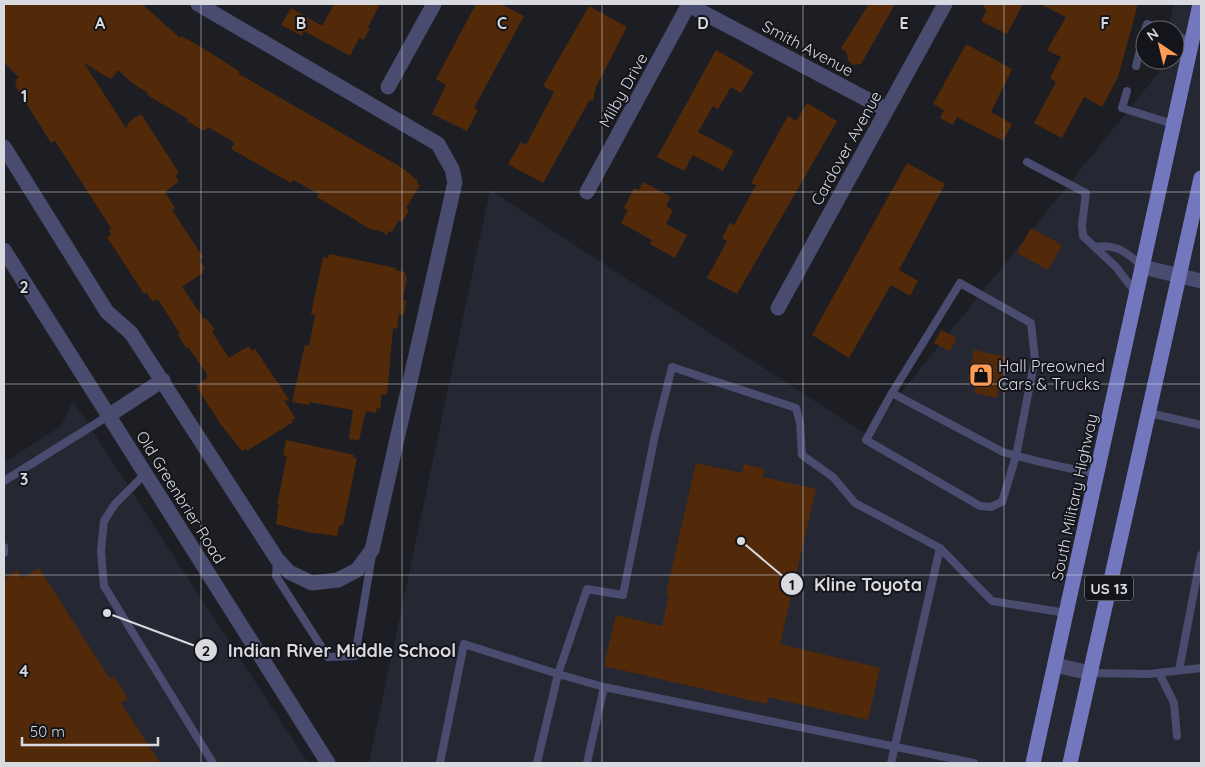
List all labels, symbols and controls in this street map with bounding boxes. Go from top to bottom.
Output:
text: A [95,13,106,33]
text: B [296,13,306,33]
text: C [497,13,507,33]
text: D [697,13,709,33]
text: E [899,13,909,33]
text: F [1101,13,1110,33]
street label: Smith Avenue [759,16,857,80]
north arrow [1135,20,1185,70]
text: N [1143,24,1162,45]
street label: Milby Drive [594,49,652,131]
text: 1 [21,86,27,106]
street label: Cardover Avenue [806,87,886,209]
text: 2 [19,277,29,297]
place label: Hall Preowned Cars & Trucks [998,356,1105,394]
shop icon: Hall Preowned Cars & Trucks [968,362,994,388]
street label: South Military Highway [1047,412,1101,582]
street label: Old Greenbrier Road [132,427,230,567]
text: 3 [20,469,28,489]
callout: Kline Toyota [779,568,932,601]
text: Kline Toyota [814,573,922,596]
text: 1 [789,575,795,594]
road number: US 13 [1085,576,1133,600]
callout: Indian River Middle School [193,634,467,667]
text: Indian River Middle School [228,639,456,662]
text: 2 [202,641,210,660]
text: 4 [19,661,29,681]
scale bar [22,714,159,746]
text: 50 m [30,722,65,741]

